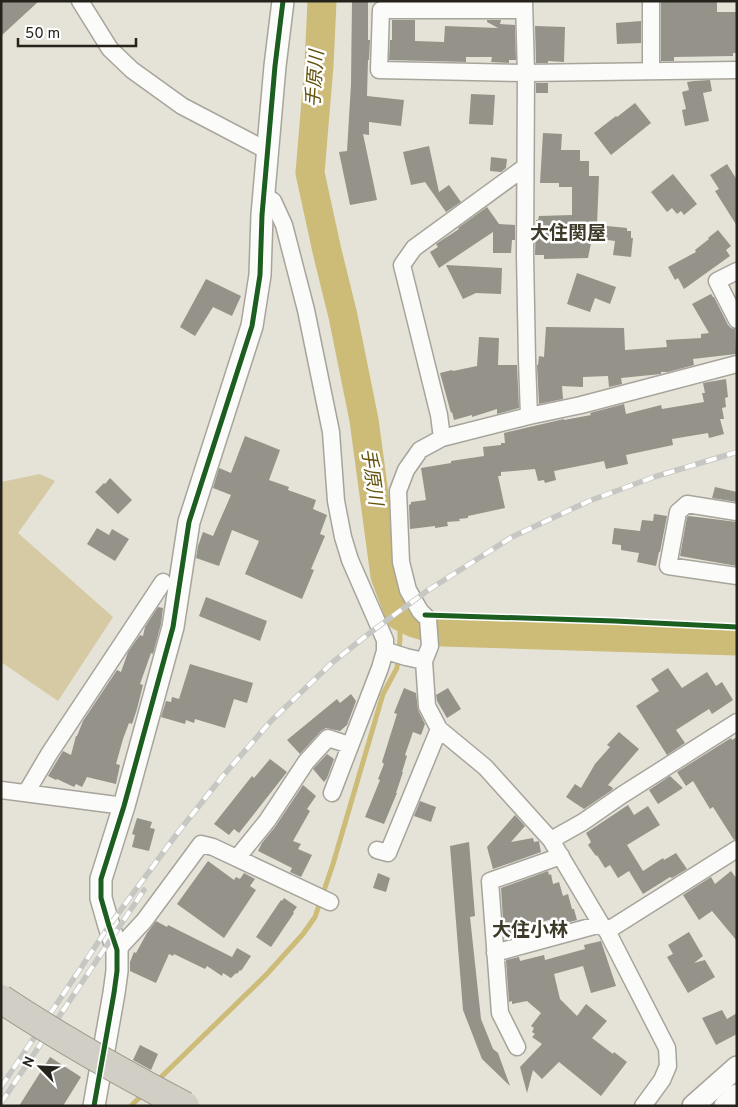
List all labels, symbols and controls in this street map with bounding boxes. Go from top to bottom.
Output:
scale bar [18,15,135,47]
text: 50 m [25,25,60,44]
water label: 手原川 [302,48,330,108]
district label: 大住関屋 [530,222,606,246]
water label: 手原川 [355,447,387,509]
district label: 大住小林 [492,919,568,943]
north arrow [15,1042,65,1092]
text: N [20,1054,39,1070]

